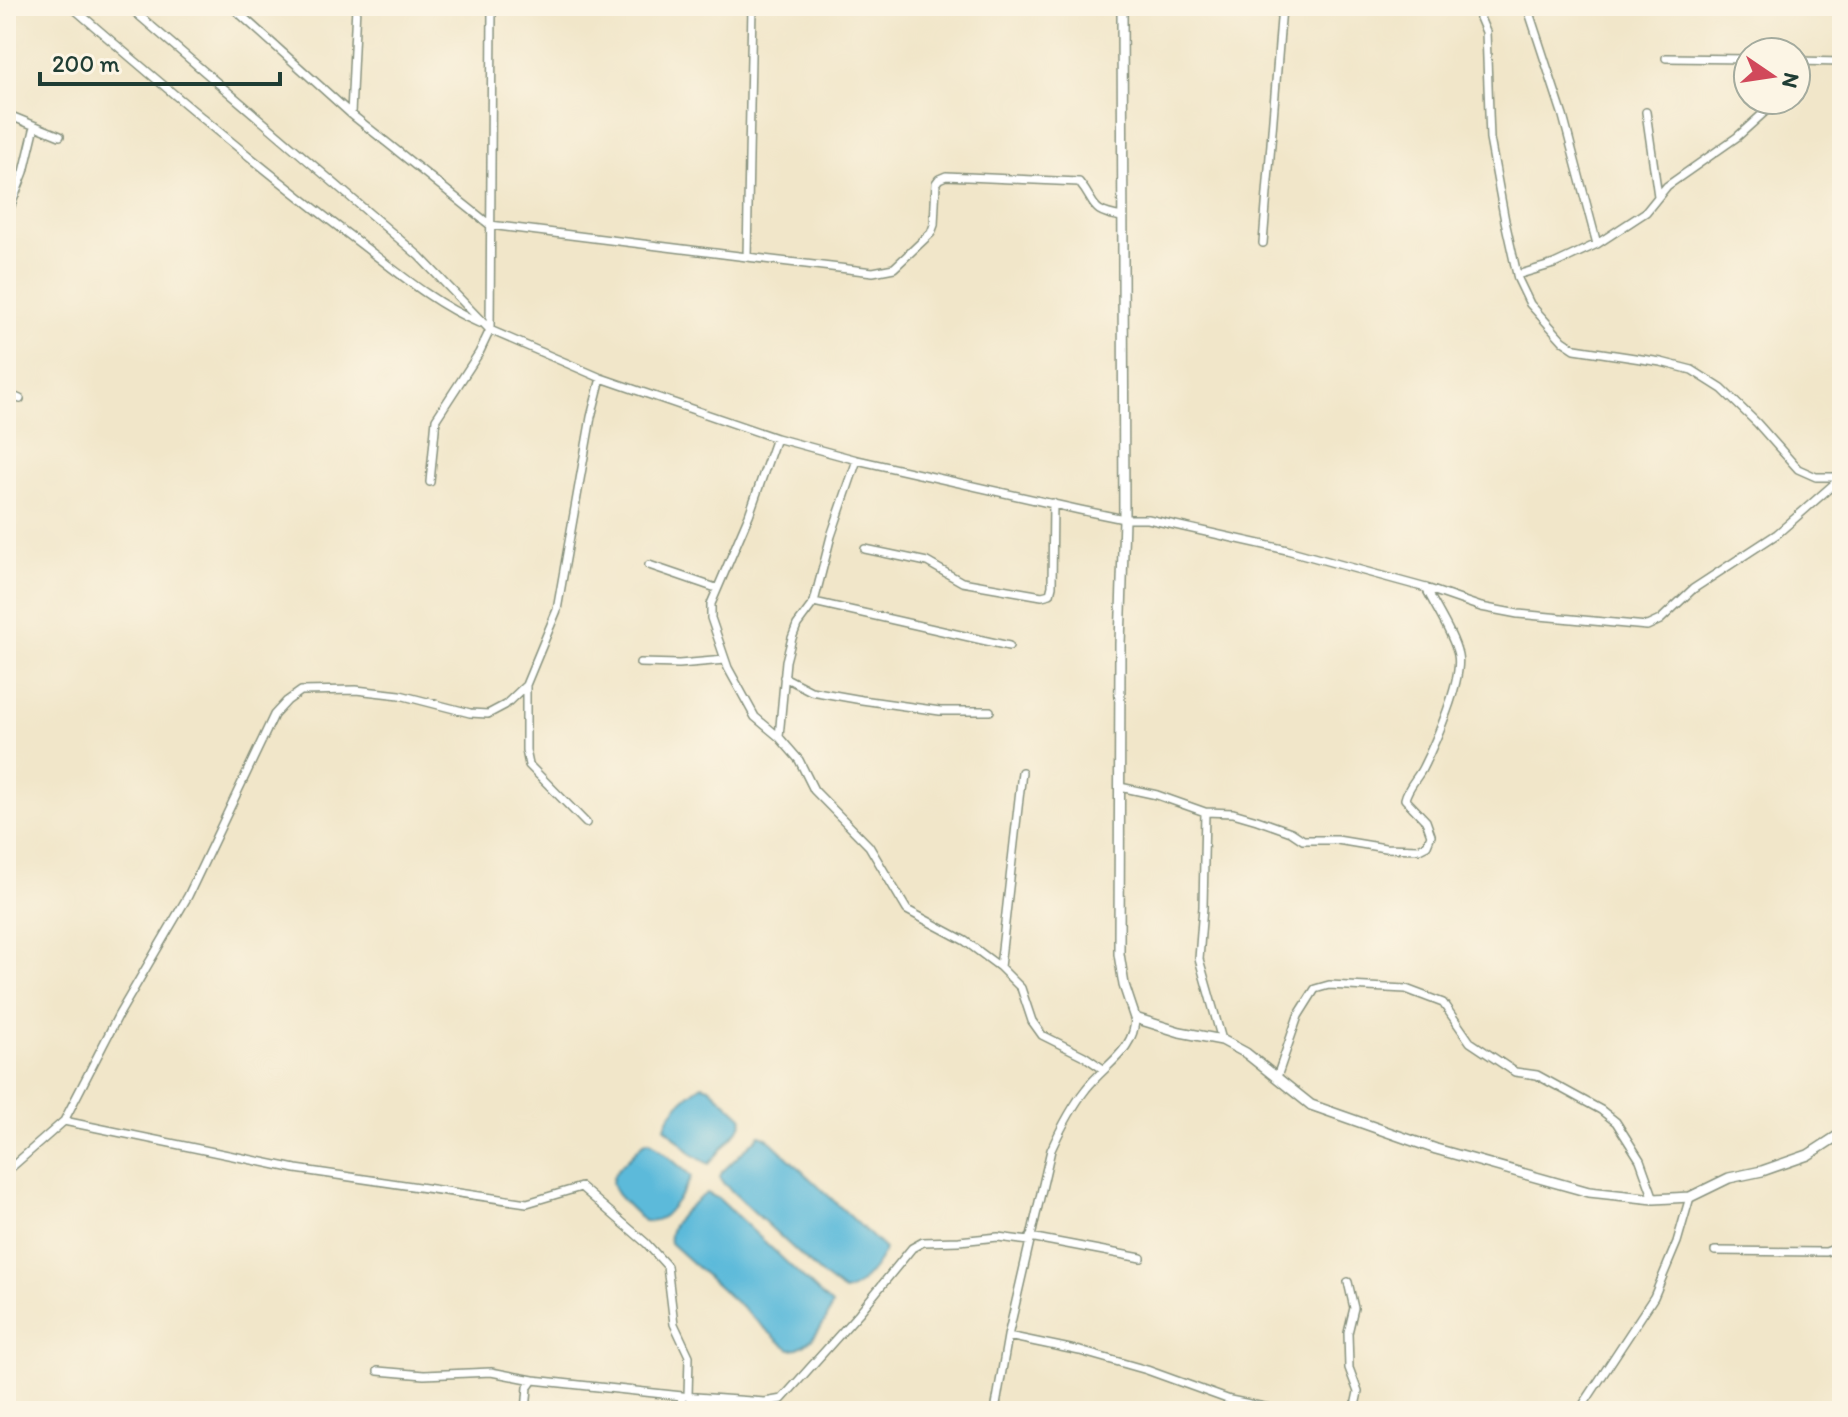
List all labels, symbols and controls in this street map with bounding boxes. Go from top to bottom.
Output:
scale bar [40,36,280,86]
north arrow [1732,36,1812,116]
text: 200 m [52,49,120,78]
text: N [1776,70,1806,91]

